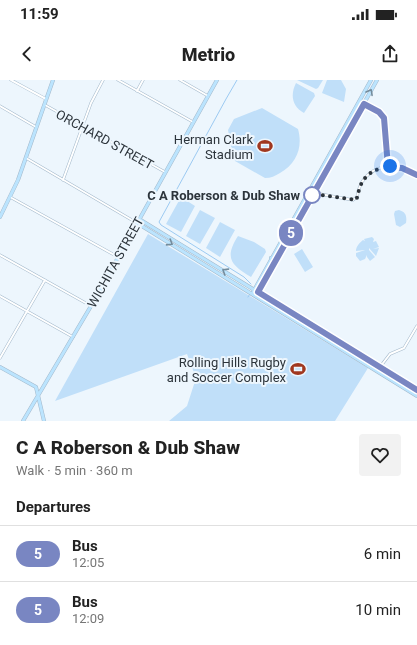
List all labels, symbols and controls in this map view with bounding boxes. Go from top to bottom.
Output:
text: 11:59 [20,5,59,23]
icon: back [16,43,38,65]
icon: share [379,43,401,65]
text: Metrio [182,44,235,65]
one-way arrow [366,89,373,96]
street label: ORCHARD STREET [53,106,156,173]
place label: Herman Clark Stadium [174,132,253,162]
sports icon: Herman Clark Stadium [256,137,274,155]
your location [380,156,400,176]
marker: C A Roberson & Dub Shaw [303,186,321,204]
place label: C A Roberson & Dub Shaw [147,188,300,203]
street label: WICHITA STREET [84,214,147,310]
line badge: 5 [278,220,304,246]
text: 5 [287,225,295,241]
one-way arrow [166,239,173,246]
one-way arrow [222,269,229,276]
place label: Rolling Hills Rugby and Soccer Complex [167,355,287,385]
sports icon: Rolling Hills Rugby and Soccer Complex [289,360,307,378]
button: heart [359,434,401,476]
text: C A Roberson & Dub Shaw [16,436,240,459]
text: Walk · 5 min · 360 m [16,463,133,478]
text: Departures [16,498,91,516]
text: Bus [72,537,98,555]
text: 6 min [364,545,401,563]
text: 5 [34,546,42,562]
text: 12:05 [72,555,104,570]
text: Bus [72,593,98,611]
text: 10 min [355,601,401,619]
text: 5 [34,602,42,618]
text: 12:09 [72,611,104,626]

